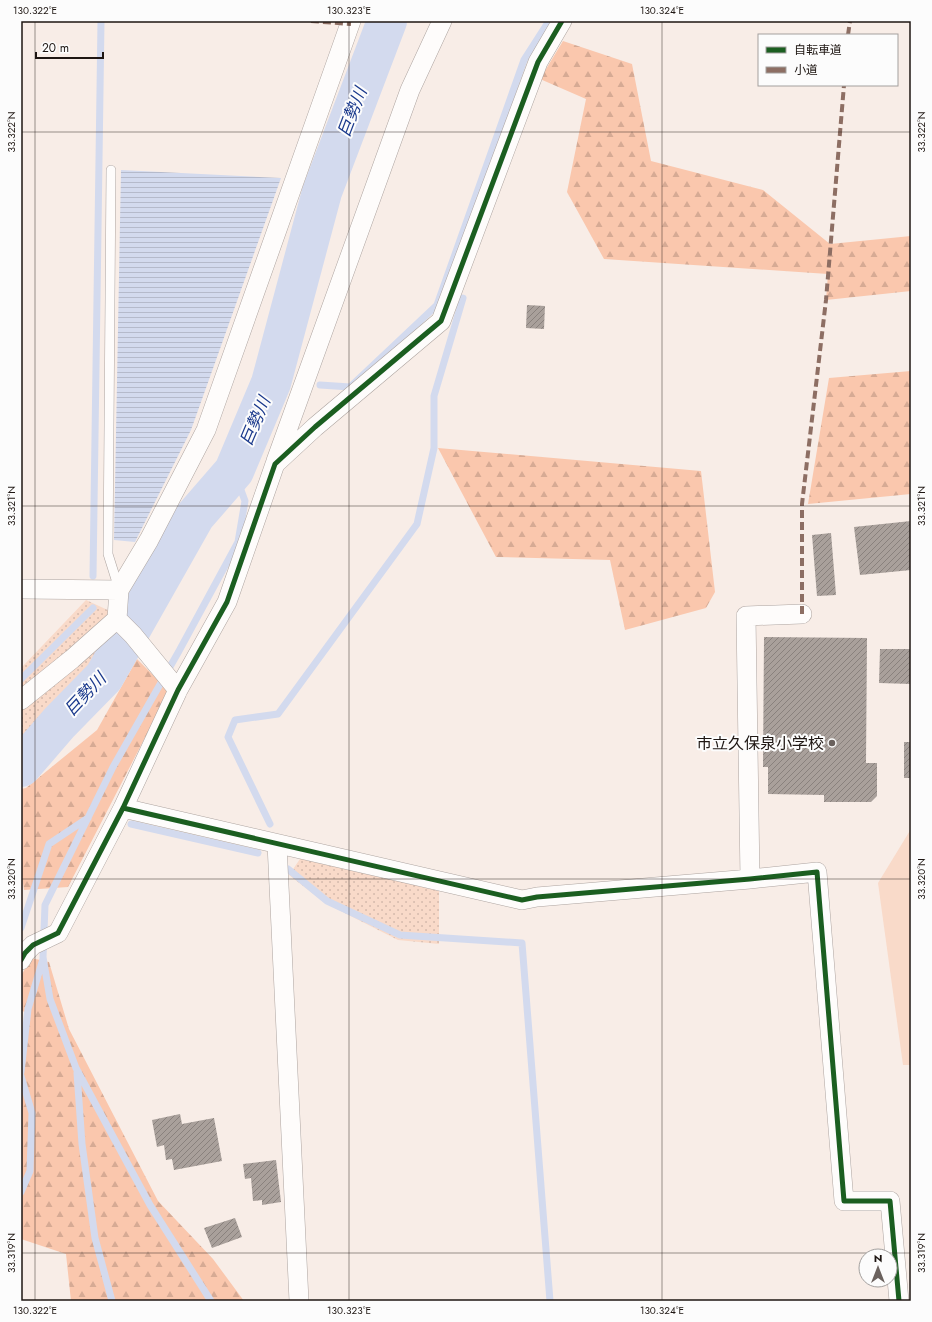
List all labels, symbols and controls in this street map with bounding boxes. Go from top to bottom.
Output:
text: 130.322°E [13,3,57,18]
text: 130.323°E [327,3,371,18]
text: 130.324°E [640,3,684,18]
scale bar [36,34,103,60]
legend [758,34,898,86]
text: 20 m [42,39,69,57]
text: 自転車道 [794,41,842,59]
text: 小道 [794,61,818,79]
water label: 巨勢川 [332,82,373,140]
text: 33.322°N [4,111,19,153]
text: 33.322°N [914,111,929,153]
water label: 巨勢川 [234,391,277,449]
text: 33.321°N [4,486,19,526]
text: 33.321°N [914,486,929,526]
water label: 巨勢川 [59,666,113,721]
place label: 市立久保泉小学校 [696,732,824,755]
marker: 市立久保泉小学校 [827,738,837,748]
text: 33.320°N [4,858,19,900]
text: 33.320°N [914,858,929,900]
text: 33.319°N [4,1233,19,1273]
text: 33.319°N [914,1233,929,1273]
north arrow [858,1248,898,1288]
text: N [874,1250,882,1266]
text: 130.322°E [13,1303,57,1318]
text: 130.323°E [327,1303,371,1318]
text: 130.324°E [640,1303,684,1318]

